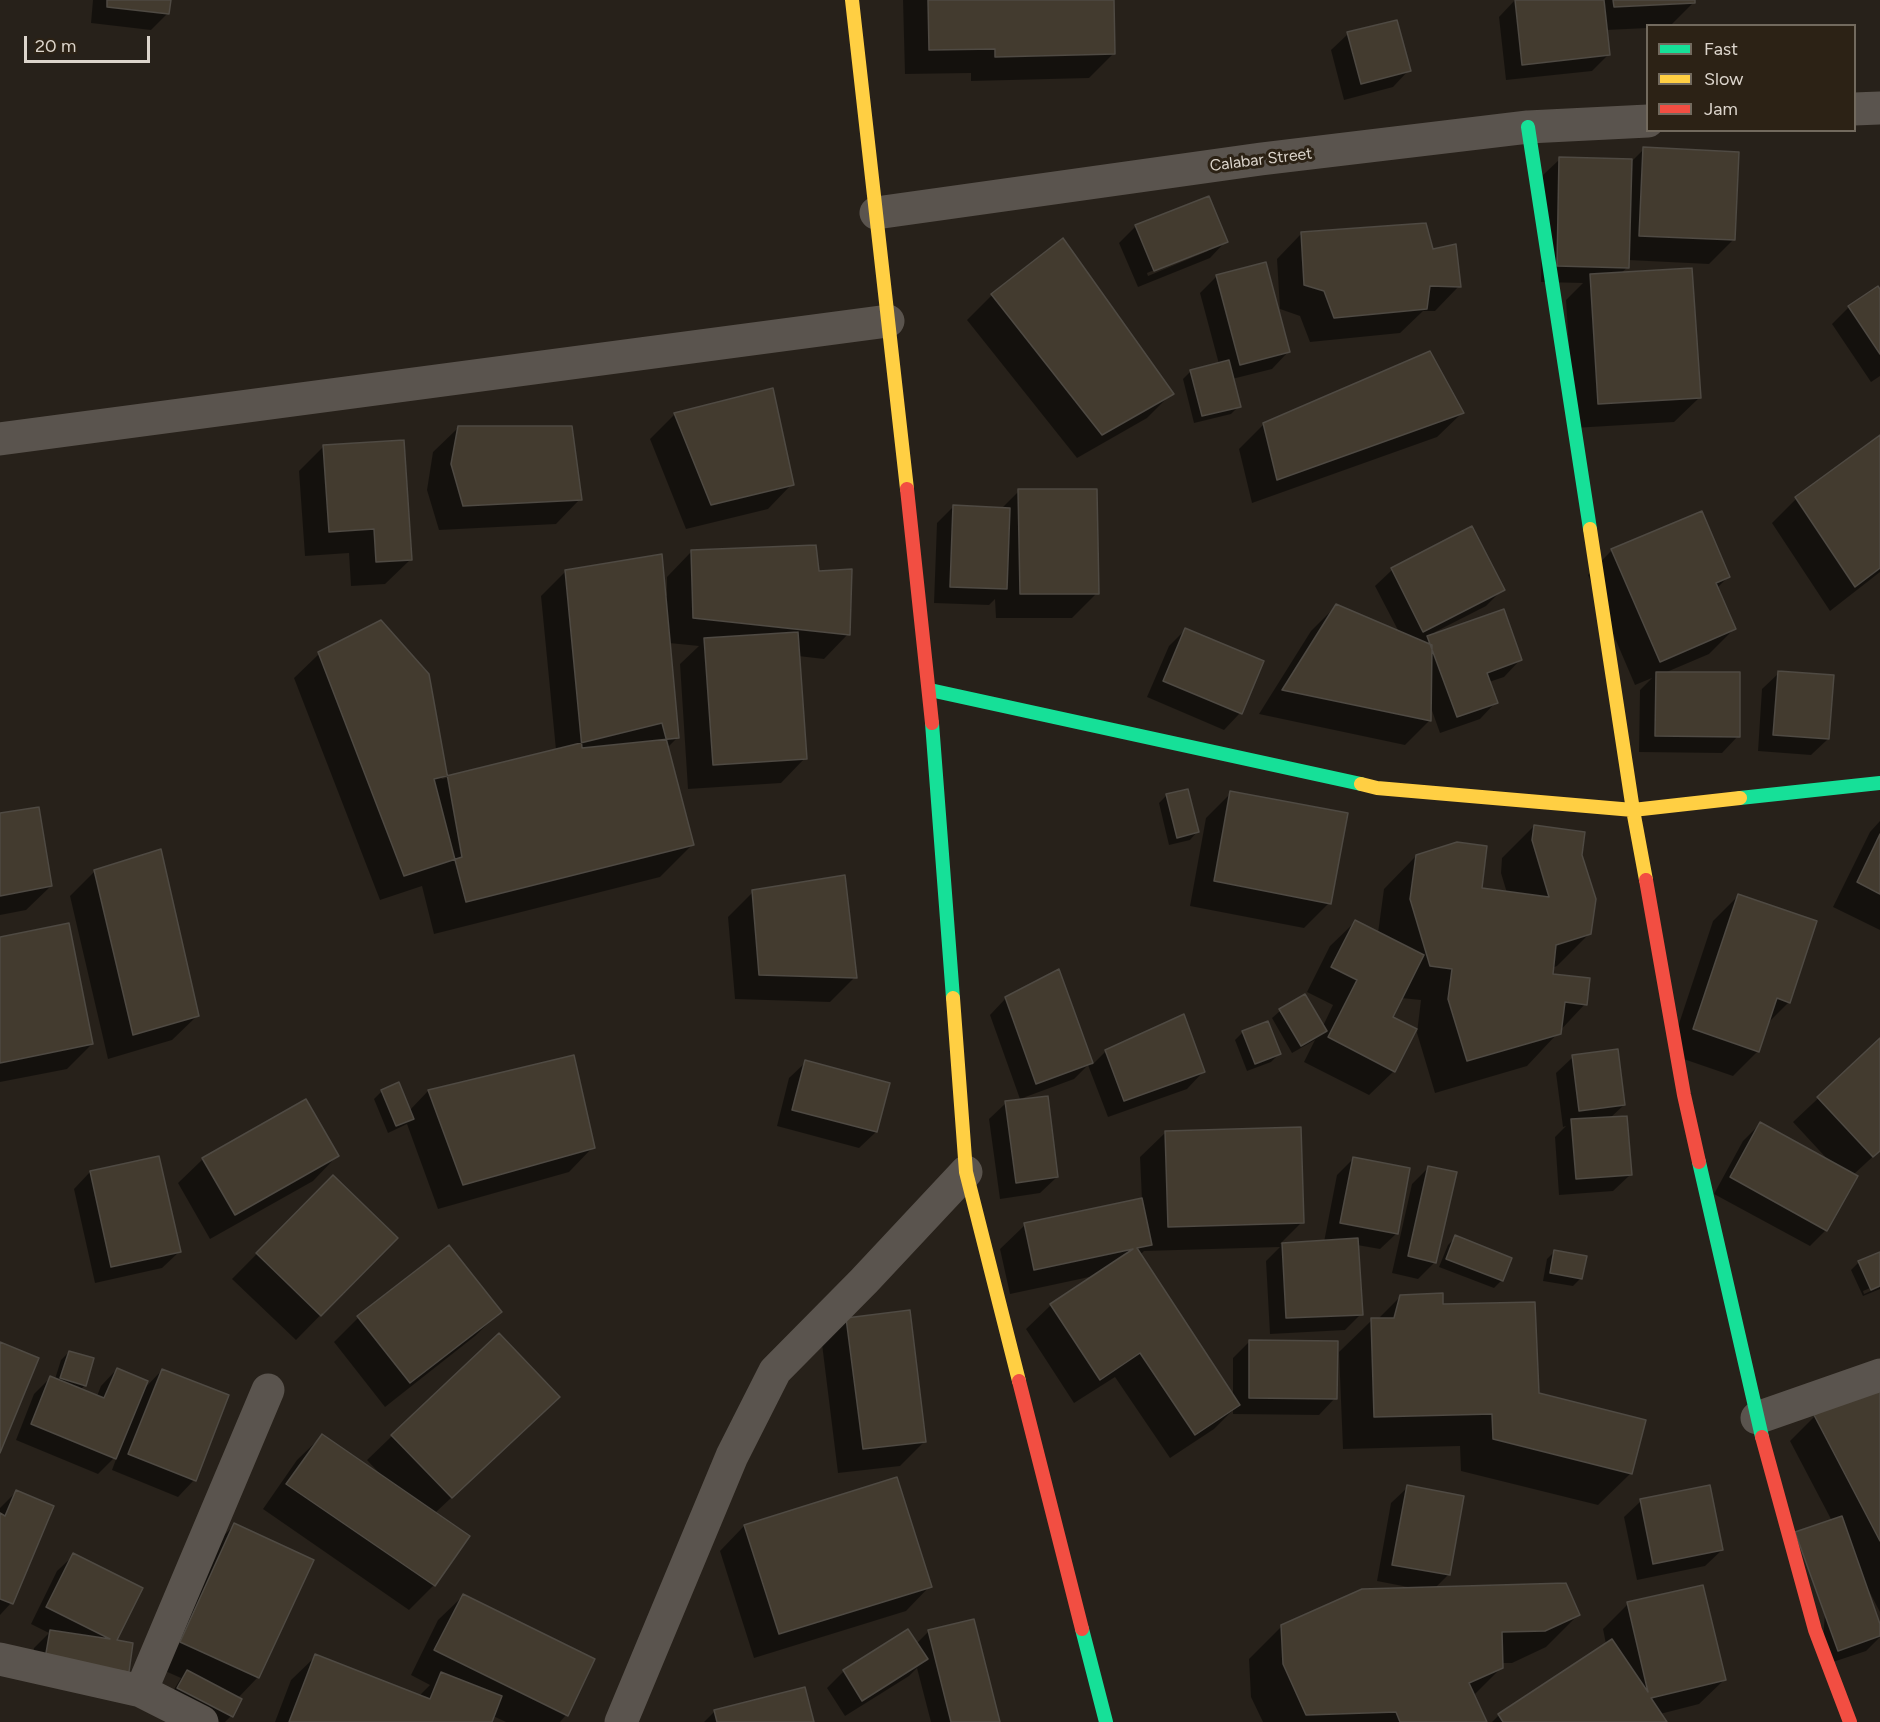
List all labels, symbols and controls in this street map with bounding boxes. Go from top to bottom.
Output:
scale bar [27,24,153,62]
legend [1646,24,1856,132]
text: 20 m [35,35,76,57]
text: Fast [1704,38,1738,60]
text: Slow [1704,68,1743,90]
text: Jam [1704,98,1738,120]
street label: Calabar Street [1209,144,1313,176]

